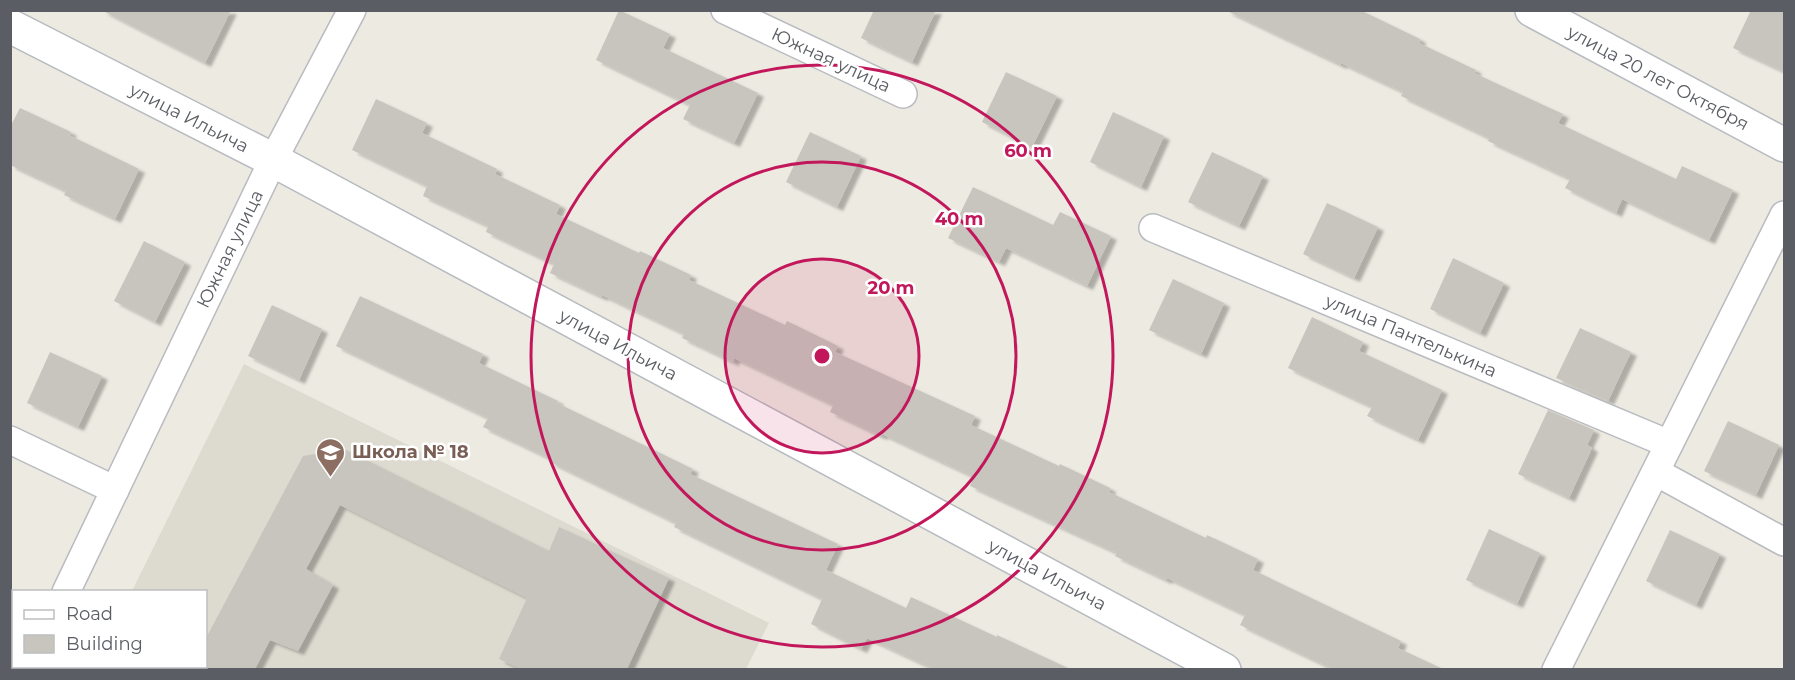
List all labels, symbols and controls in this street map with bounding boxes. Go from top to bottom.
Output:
street label: улица 20 лет Октября [1562,20,1753,135]
street label: Южная улица [768,23,894,97]
street label: улица Ильича [125,78,252,158]
text: 60 m [1004,140,1052,162]
street label: Южная улица [192,186,268,312]
text: 40 m [935,208,983,230]
text: 20 m [868,277,914,299]
street label: улица Пантелькина [1321,289,1500,382]
street label: улица Ильича [554,304,681,385]
centre of rings [812,346,832,366]
school or university icon: Школа № 18 [315,436,347,478]
place label: Школа № 18 [352,441,469,463]
street label: улица Ильича [983,534,1110,615]
legend [12,590,207,668]
text: Road [66,603,113,625]
text: Building [66,633,143,655]

